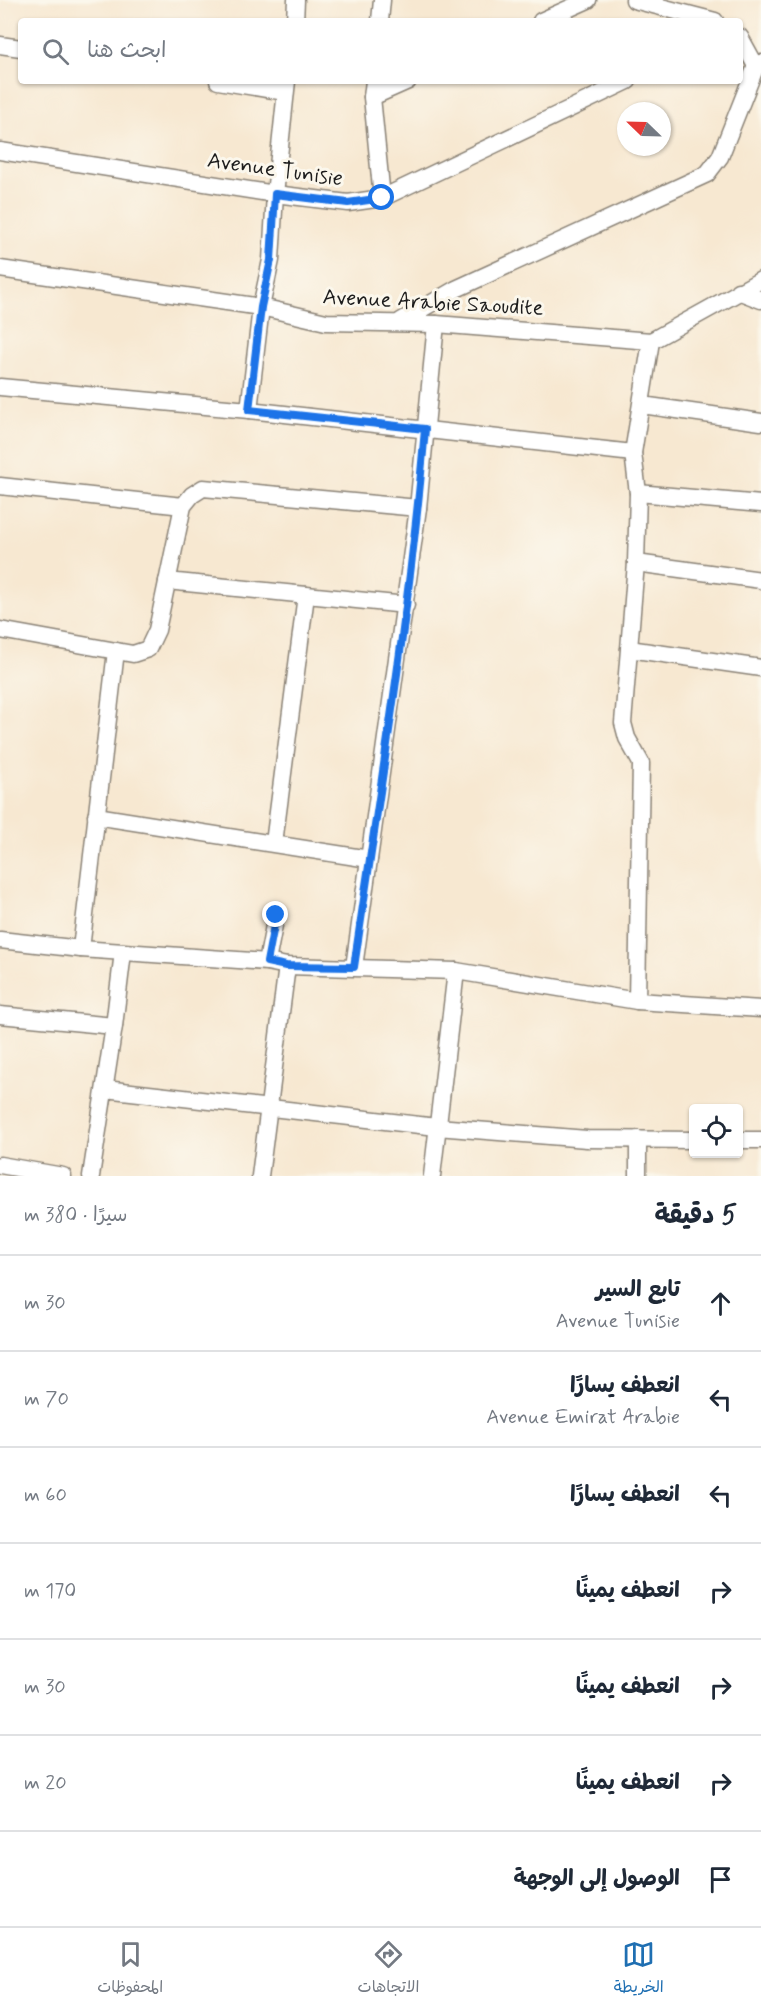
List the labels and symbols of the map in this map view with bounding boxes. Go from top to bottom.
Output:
north arrow [617,102,671,156]
street label: Avenue Tunisie [205,147,345,193]
route start [368,184,394,210]
street label: Avenue Arabie Saoudite [322,283,544,323]
route end [262,901,288,927]

